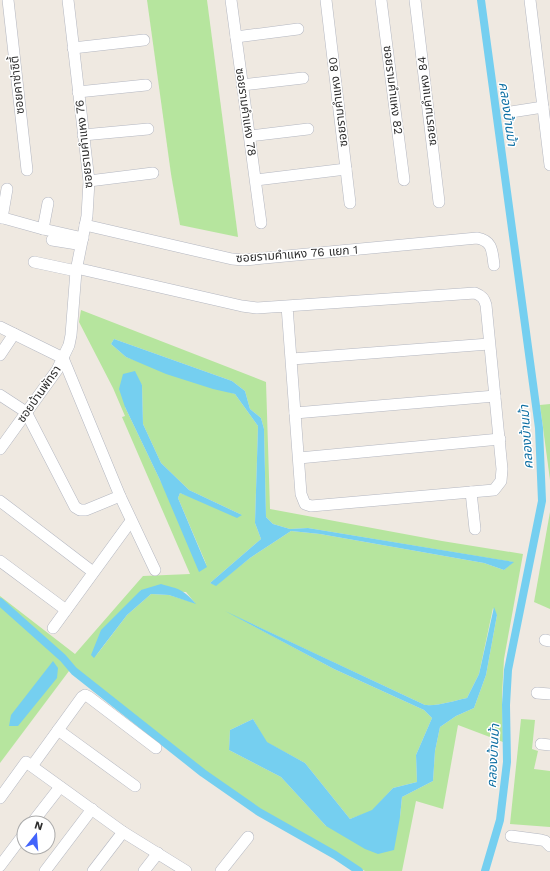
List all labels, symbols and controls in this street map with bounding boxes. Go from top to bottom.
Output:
street label: ซอยรามคำแหง 82 [381,45,405,135]
street label: ซอยคาซ่าซิตี้ [5,55,27,115]
street label: ซอยรามคำแหง 84 [415,55,439,147]
street label: ซอยรามคำแหง 80 [326,56,350,148]
street label: ซอยรามคำแหง 78 [233,67,259,157]
water label: คลองบ้านม้า [496,81,520,148]
street label: ซอยรามคำแหง 76 [72,99,96,189]
street label: ซอยรามคำแหง 76 แยก 1 [236,243,358,265]
street label: ซอยบ้านพัทรา [14,363,64,425]
water label: คลองบ้านม้า [516,404,536,470]
water label: คลองบ้านม้า [484,723,502,788]
north arrow [16,815,56,855]
text: N [33,819,45,833]

